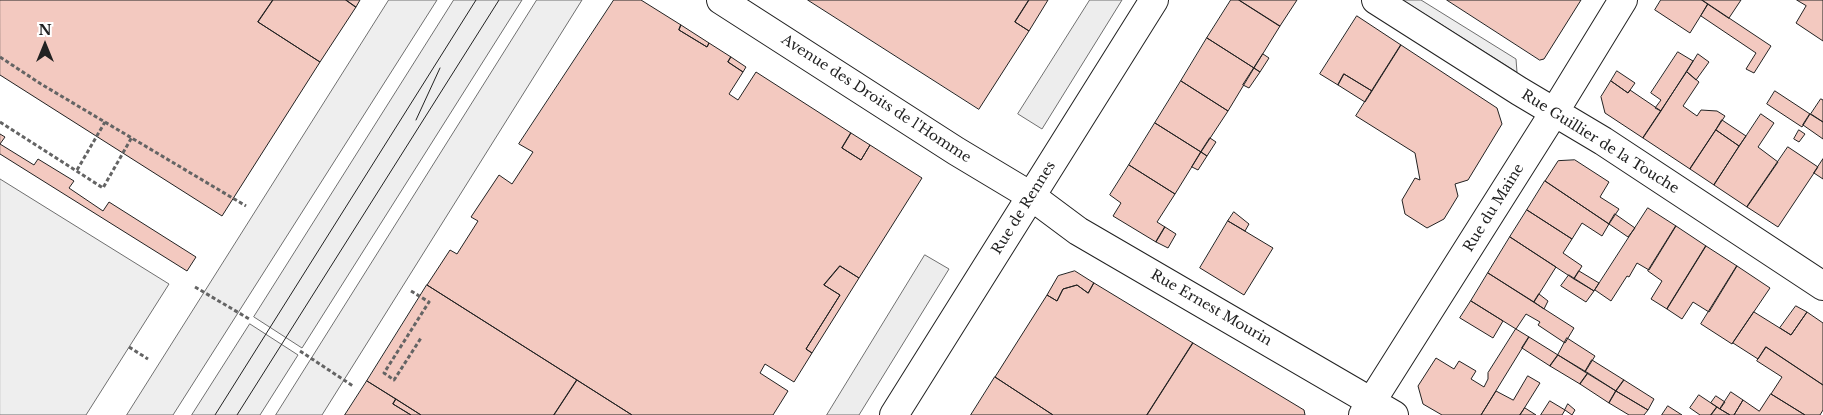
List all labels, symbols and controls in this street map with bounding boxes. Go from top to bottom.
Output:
north arrow [20,20,70,70]
text: N [38,21,52,39]
street label: Avenue des Droits de l'Homme [778,31,974,167]
street label: Rue Guillier de la Touche [1518,87,1682,197]
street label: Rue de Rennes [989,158,1059,258]
street label: Rue du Maine [1460,161,1528,255]
street label: Rue Ernest Mourin [1147,266,1275,350]

